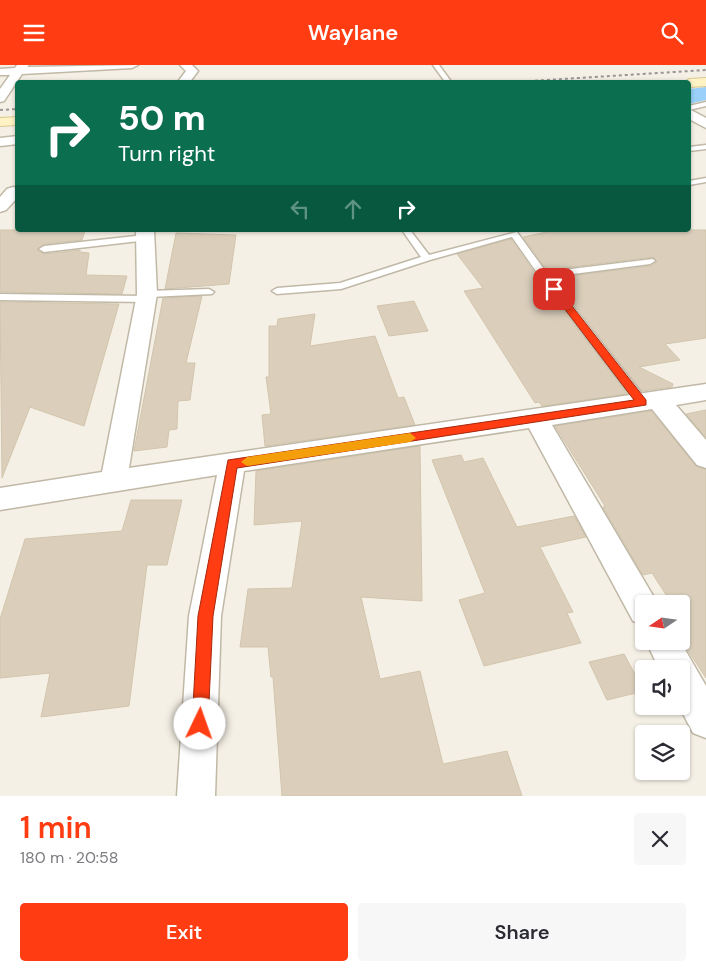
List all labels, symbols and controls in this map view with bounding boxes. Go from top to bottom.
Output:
text: Waylane [308,18,398,47]
icon: menu [20,19,48,47]
icon: search [658,19,686,47]
text: 50 m [118,95,206,141]
icon: right [35,100,100,165]
text: Turn right [118,139,215,168]
icon: left [286,195,314,223]
icon: ahead [339,195,367,223]
icon: right [392,195,420,223]
pin [533,268,575,310]
icon: arrive [540,275,568,303]
north arrow [635,595,690,650]
map controls [635,595,690,780]
button: sound [635,660,690,715]
position arrow [173,697,225,749]
button: layers [635,725,690,780]
text: 1 min [20,808,92,847]
button: close [634,813,686,865]
text: 180 m · 20:58 [20,847,119,868]
button: Exit [20,903,348,961]
button: Share [358,903,686,961]

